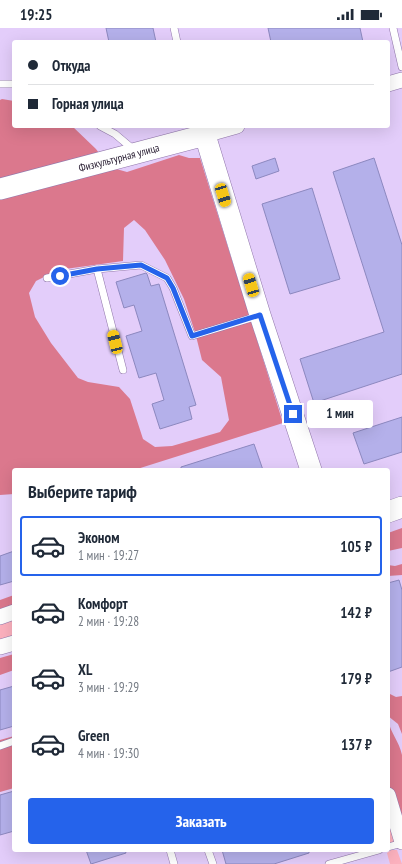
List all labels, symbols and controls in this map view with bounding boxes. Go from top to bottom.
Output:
text: 19:25 [20,5,52,24]
text: Откуда [52,56,91,75]
text: Горная улица [52,94,124,113]
street label: Физкультурная улица [77,140,161,175]
car [214,182,232,208]
route start [51,267,69,285]
car [242,272,260,298]
car [106,329,124,355]
callout: 1 мин [307,400,373,428]
route end [284,405,302,423]
text: 1 мин [326,405,354,422]
text: Выберите тариф [28,480,137,503]
icon: car [30,528,66,564]
text: Эконом [78,528,119,547]
text: 105 ₽ [340,537,372,556]
text: 1 мин · 19:27 [78,547,139,564]
icon: car [30,594,66,630]
text: Комфорт [78,594,128,613]
text: 142 ₽ [340,603,372,622]
text: 2 мин · 19:28 [78,613,139,630]
icon: car [30,660,66,696]
text: XL [78,660,92,679]
text: 179 ₽ [340,669,372,688]
text: 3 мин · 19:29 [78,679,139,696]
icon: car [30,726,66,762]
text: Green [78,726,110,745]
text: 137 ₽ [341,735,372,754]
text: 4 мин · 19:30 [78,745,139,762]
button: Заказать [28,798,374,844]

